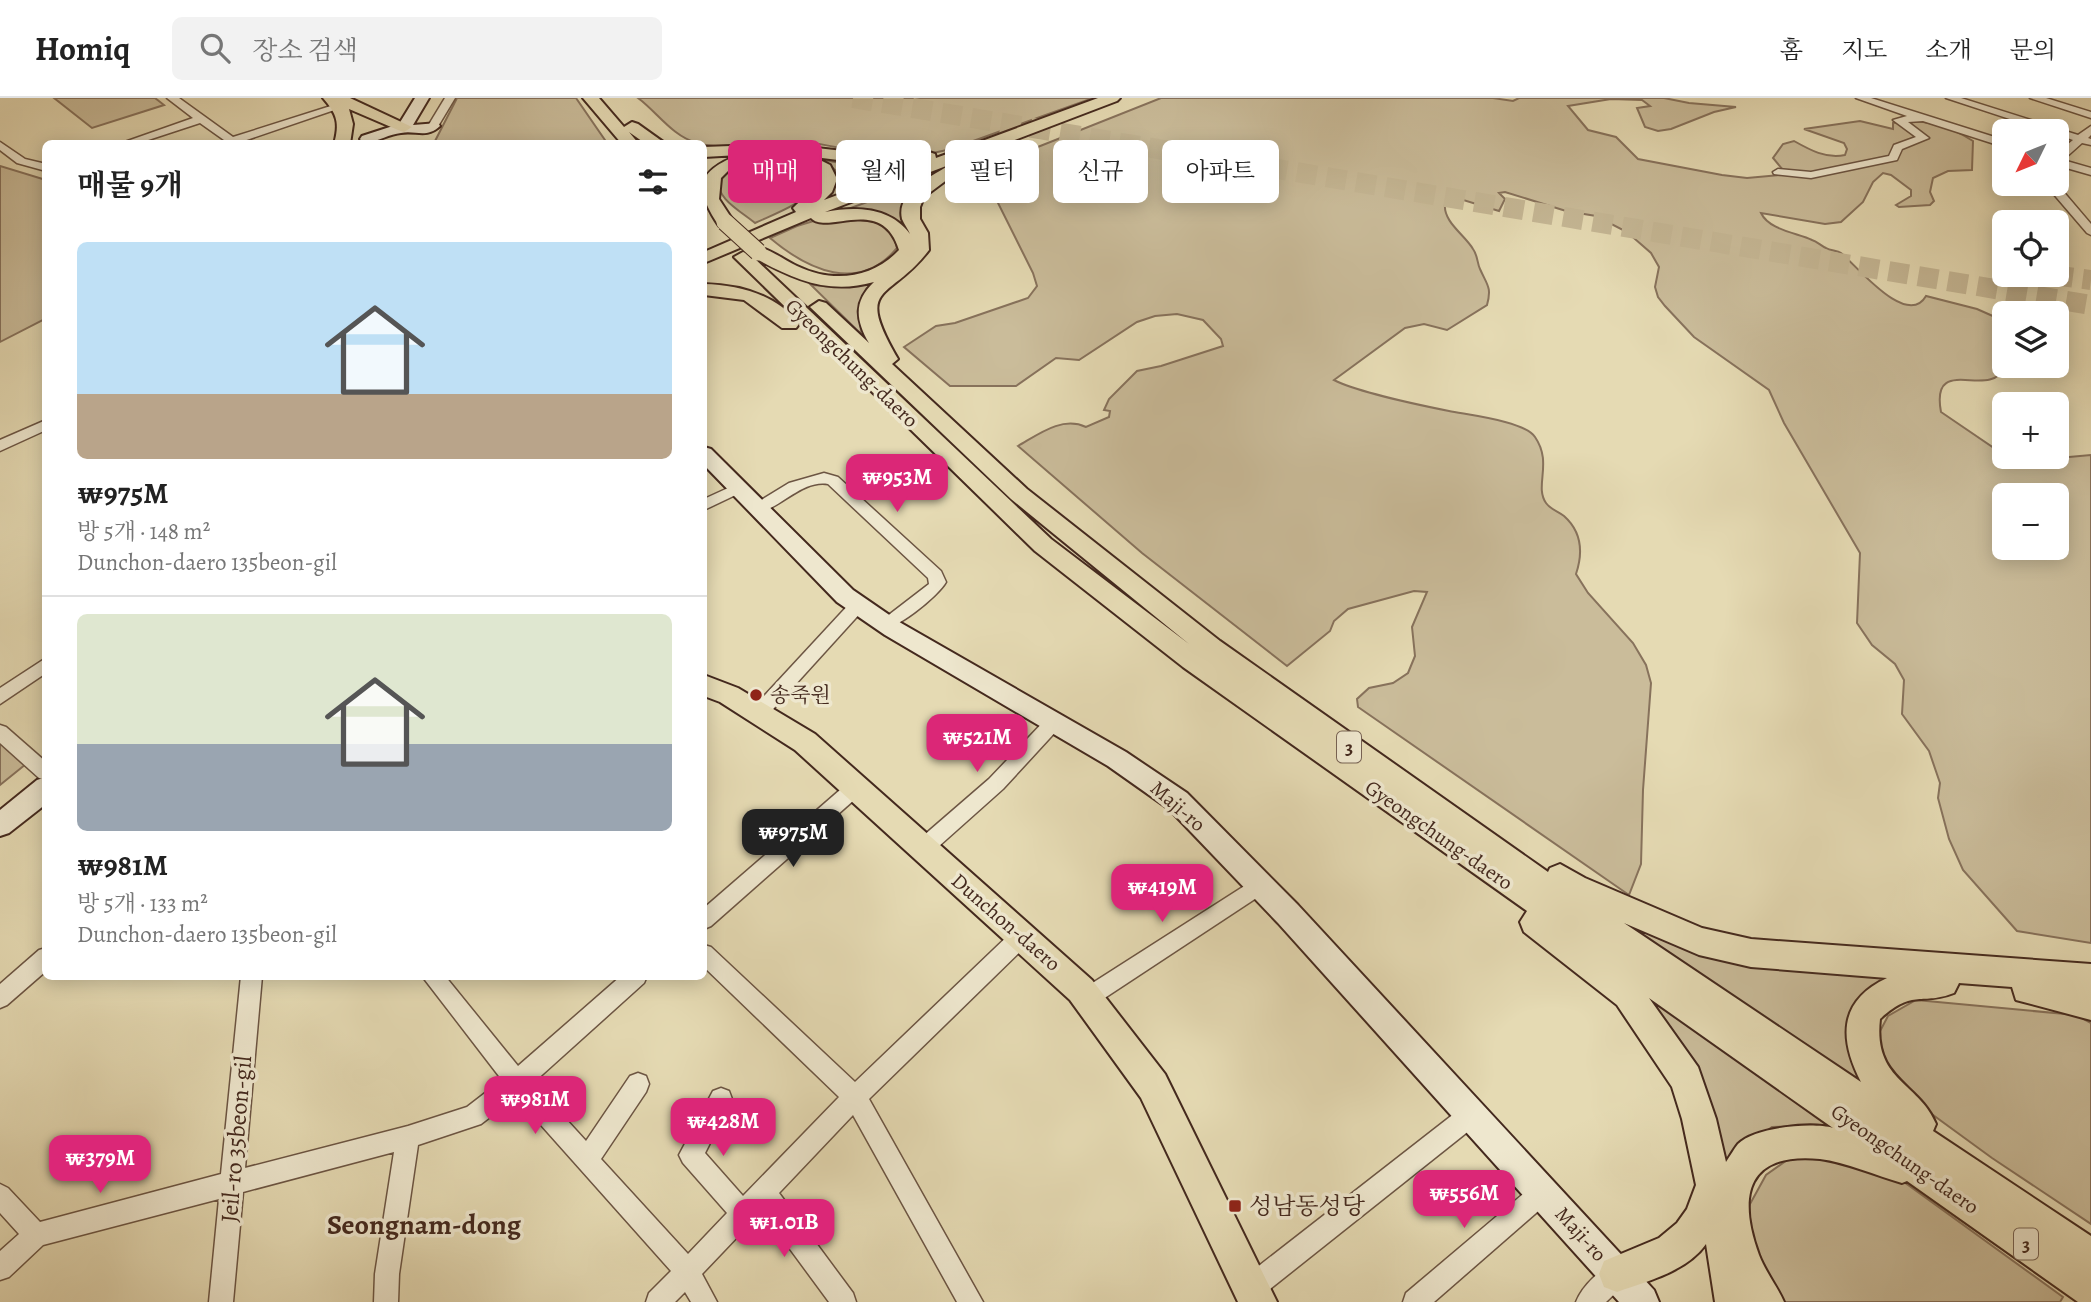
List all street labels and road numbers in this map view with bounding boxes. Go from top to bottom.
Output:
street label: Gyeongchung-daero [779,292,925,434]
road number: 3 [1337,732,1361,762]
street label: Gyeongchung-daero [1359,773,1519,897]
street label: Maji-ro [1144,774,1212,838]
street label: Dunchon-daero [945,867,1067,977]
street label: Jeil-ro 35beon-gil [213,1054,259,1224]
street label: Gyeongchung-daero [1825,1097,1985,1221]
street label: Maji-ro [1549,1201,1613,1267]
road number: 3 [2014,1228,2038,1260]

